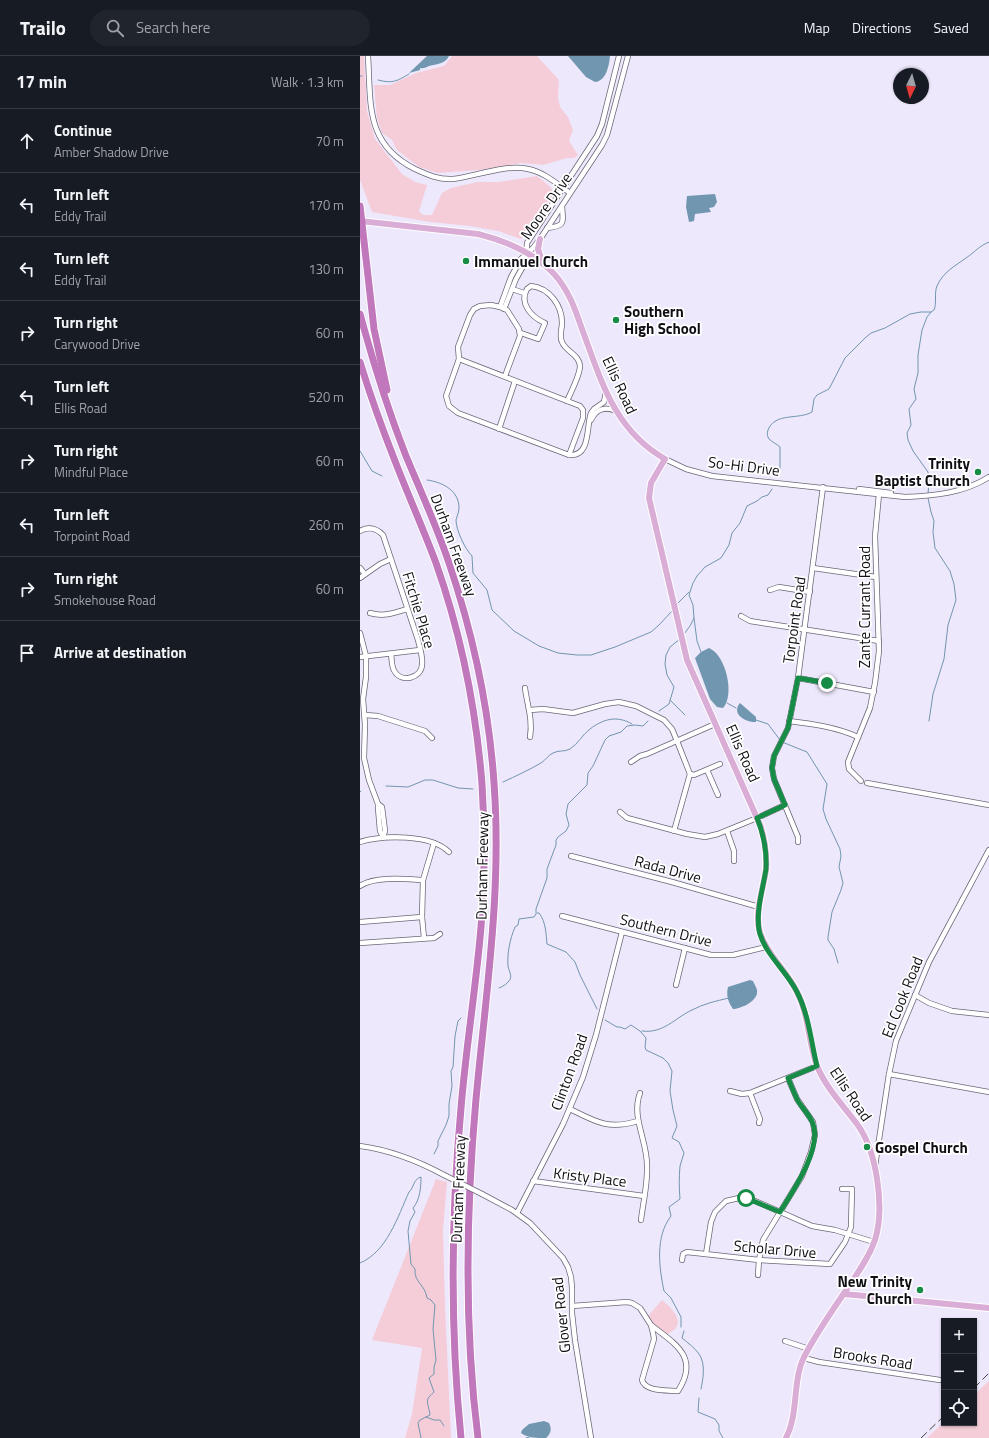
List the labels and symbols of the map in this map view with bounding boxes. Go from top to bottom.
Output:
north arrow [893,68,929,104]
street label: Moore Drive [514,168,578,244]
place label: Immanuel Church [474,250,588,273]
marker: Immanuel Church [461,256,471,266]
place label: Southern High School [624,300,701,340]
marker: Southern High School [611,315,621,325]
street label: Ellis Road [597,352,643,418]
street label: So-Hi Drive [707,450,781,482]
place label: Trinity Baptist Church [875,452,970,492]
marker: Trinity Baptist Church [973,467,983,477]
street label: Durham Freeway [425,490,483,600]
street label: Zante Currant Road [853,546,876,668]
street label: Fitchie Place [396,569,442,651]
street label: Torpoint Road [777,575,811,665]
route end [818,674,836,692]
street label: Ellis Road [720,720,766,786]
street label: Durham Freeway [470,812,494,920]
street label: Rada Drive [632,849,704,889]
street label: Southern Drive [617,907,715,953]
street label: Ed Cook Road [875,953,929,1041]
street label: Clinton Road [545,1031,593,1113]
street label: Ellis Road [824,1062,878,1126]
street label: Durham Freeway [445,1135,471,1243]
place label: Gospel Church [875,1136,968,1159]
marker: Gospel Church [862,1142,872,1152]
street label: Kristy Place [552,1161,628,1193]
route start [737,1189,755,1207]
street label: Scholar Drive [733,1234,817,1264]
place label: New Trinity Church [837,1270,912,1310]
street label: Glover Road [546,1276,576,1354]
marker: New Trinity Church [915,1285,925,1295]
street label: Brooks Road [832,1340,914,1376]

